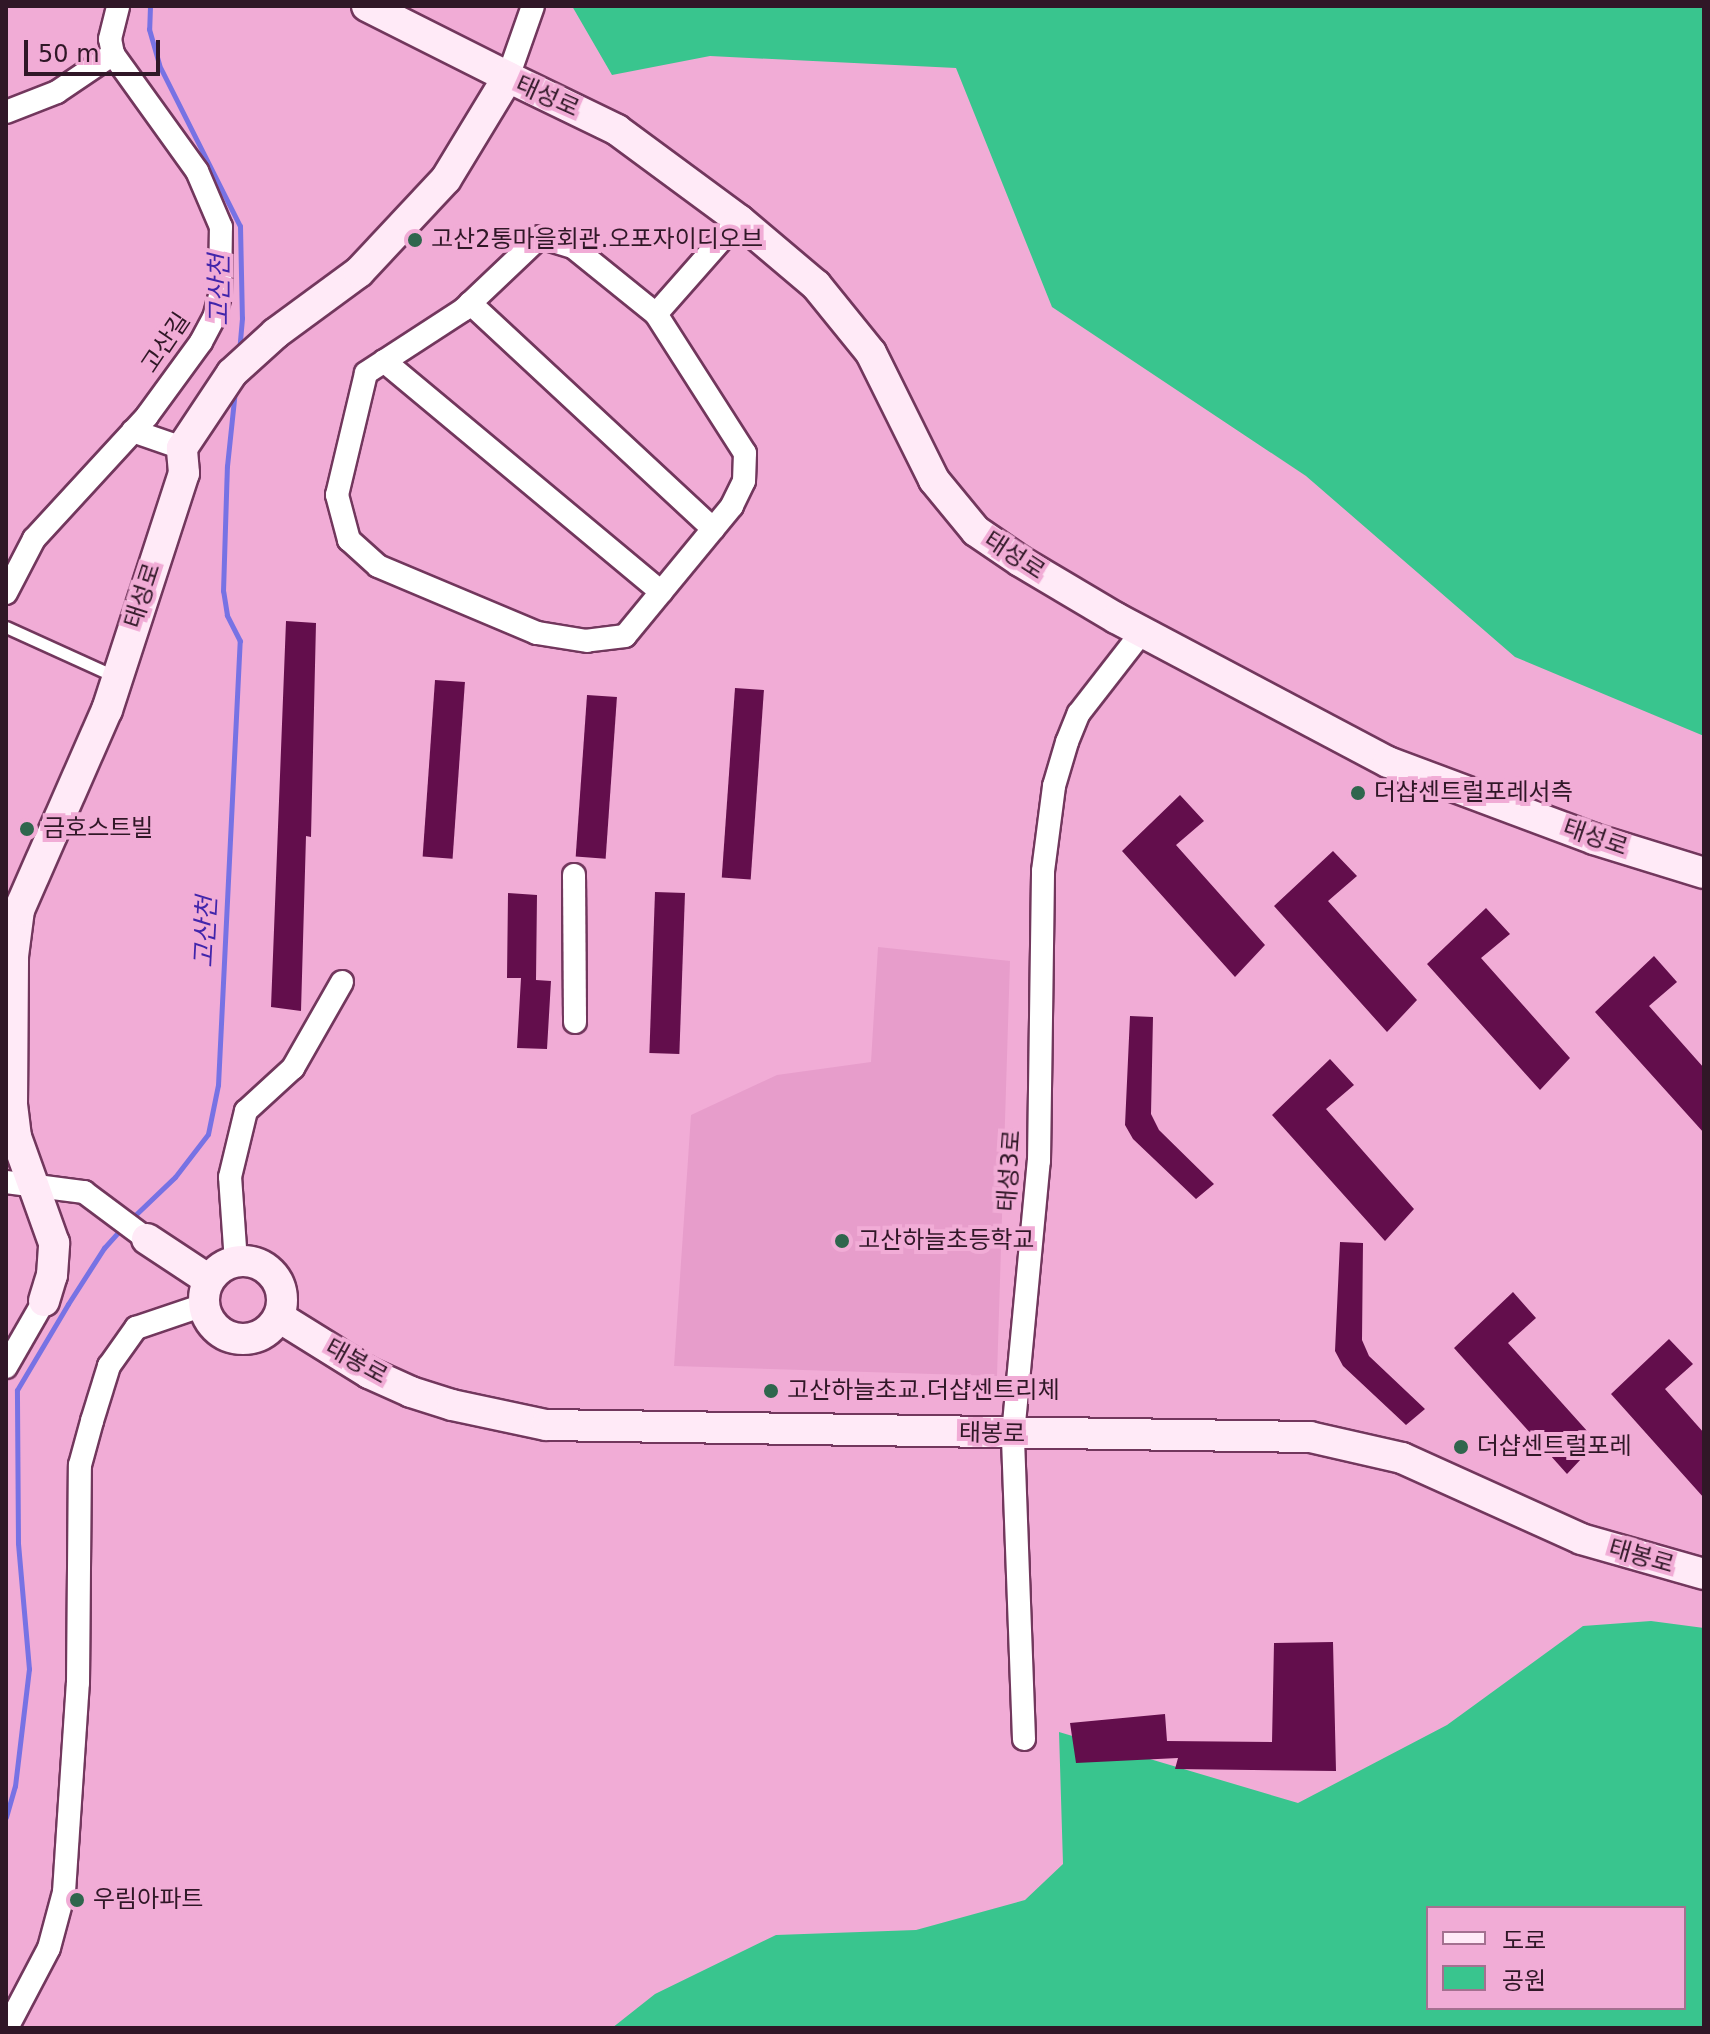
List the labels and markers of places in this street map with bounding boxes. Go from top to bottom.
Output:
place label: 고산2통마을회관.오포자이디오브 [431,226,763,254]
marker: 고산2통마을회관.오포자이디오브 [406,231,424,249]
place label: 더샵센트럴포레서측 [1374,779,1573,807]
marker: 더샵센트럴포레서측 [1349,784,1367,802]
place label: 금호스트빌 [43,815,153,843]
marker: 금호스트빌 [18,820,36,838]
place label: 고산하늘초등학교 [858,1227,1035,1255]
marker: 고산하늘초등학교 [833,1232,851,1250]
place label: 고산하늘초교.더샵센트리체 [787,1377,1060,1405]
marker: 고산하늘초교.더샵센트리체 [762,1382,780,1400]
place label: 더샵센트럴포레 [1477,1433,1632,1461]
marker: 더샵센트럴포레 [1452,1438,1470,1456]
place label: 우림아파트 [93,1886,203,1914]
marker: 우림아파트 [68,1891,86,1909]

